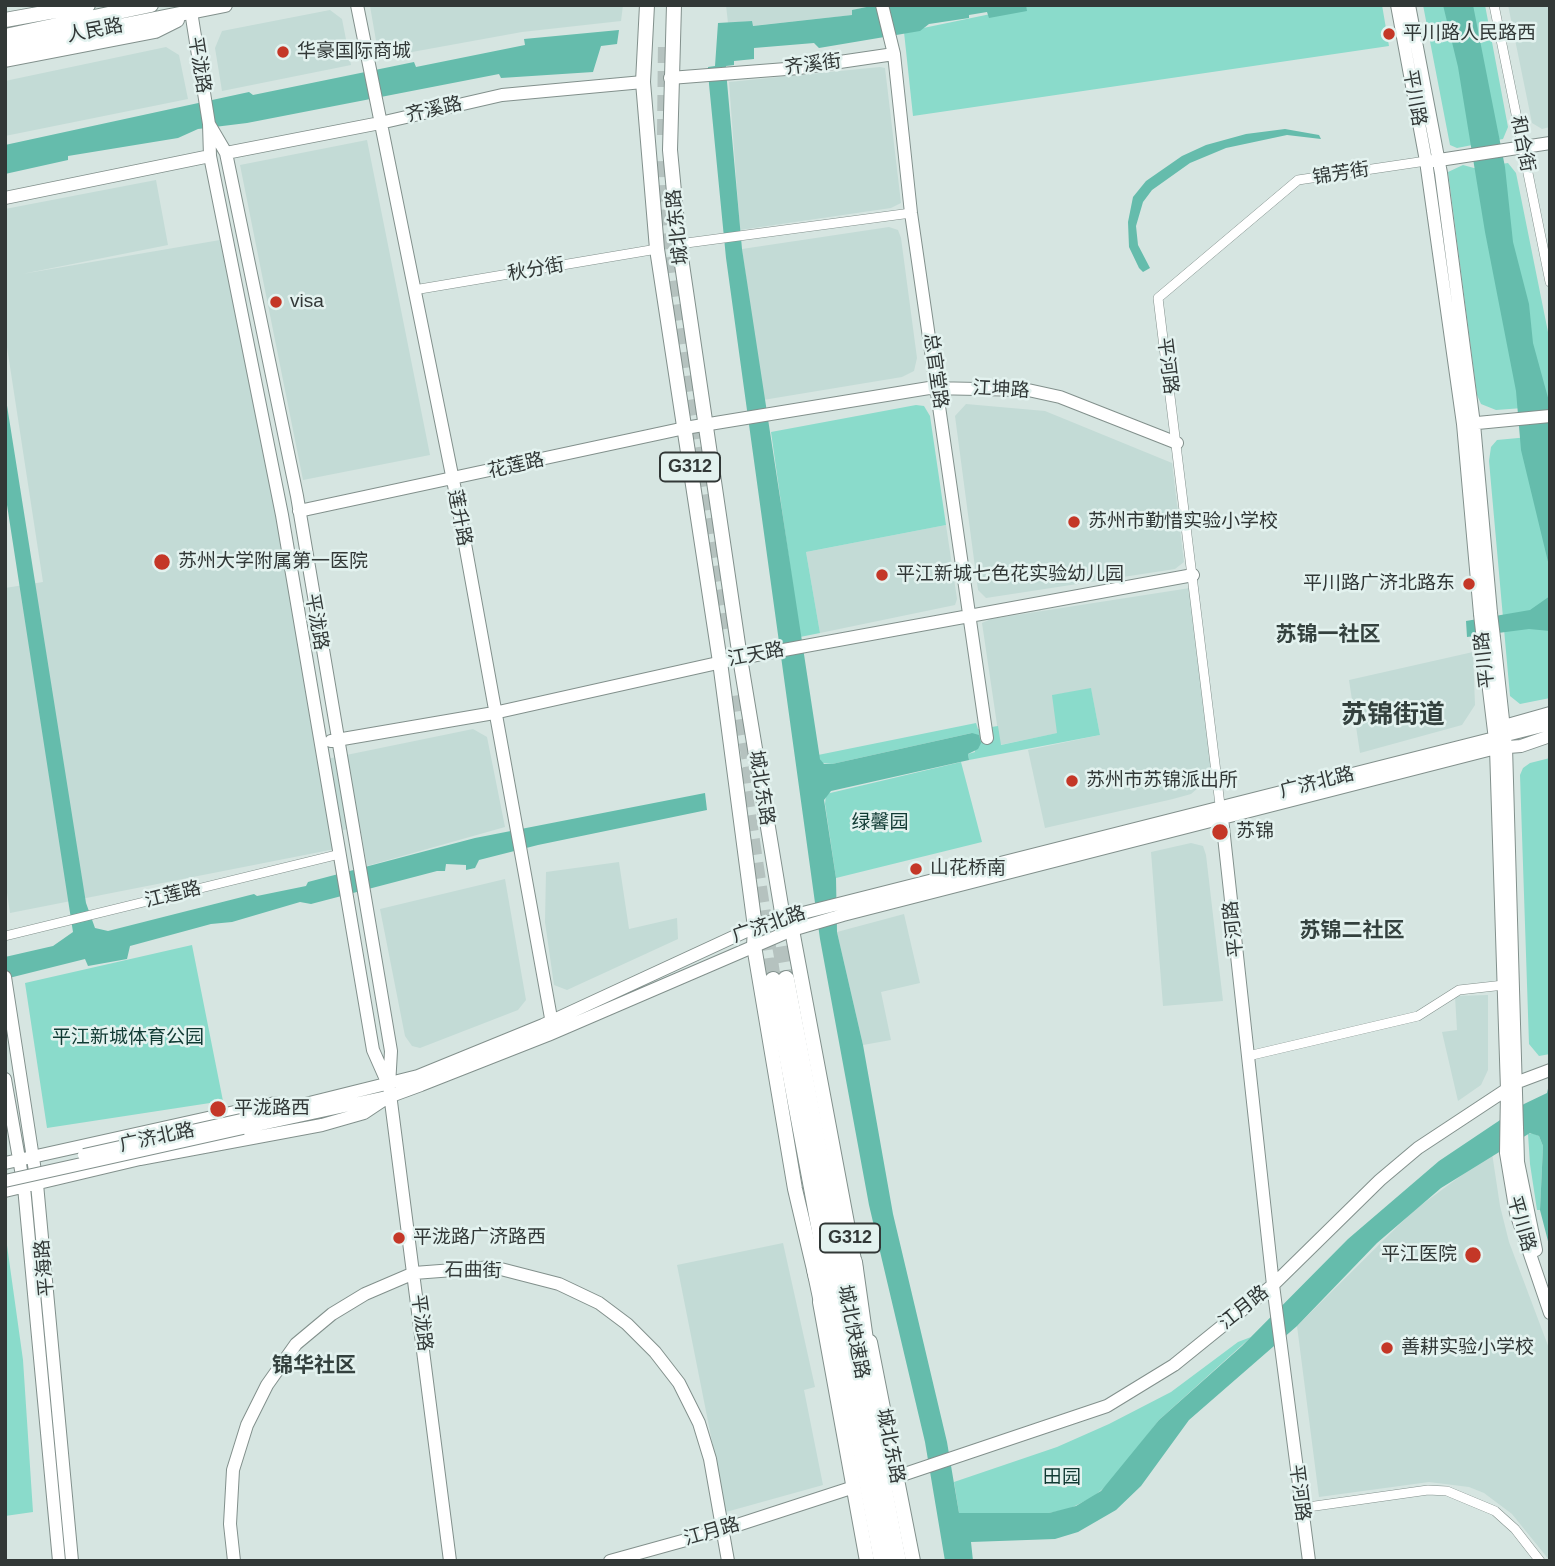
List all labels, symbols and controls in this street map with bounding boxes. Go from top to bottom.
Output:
street label: 人民路 [65,14,125,48]
place label: 平川路人民路西 [1403,23,1536,45]
marker: 平川路人民路西 [1381,26,1397,42]
street label: 平泷路 [183,35,215,95]
place label: 华豪国际商城 [297,41,411,63]
marker: 华豪国际商城 [275,44,291,60]
street label: 齐溪街 [783,50,843,80]
street label: 平川路 [1398,68,1430,128]
street label: 齐溪路 [404,92,464,128]
street label: 和合街 [1505,114,1539,174]
street label: 锦芳街 [1311,158,1371,190]
street label: 城北东路 [663,188,693,266]
street label: 秋分街 [506,254,566,286]
place label: visa [290,291,324,313]
marker: visa [268,294,284,310]
street label: 总官堂路 [918,332,952,410]
street label: 平河路 [1152,336,1182,396]
street label: 江坤路 [972,377,1030,403]
street label: 花莲路 [486,448,546,484]
road number: G312 [660,452,720,481]
street label: 莲升路 [442,488,476,548]
place label: 苏州市勤惜实验小学校 [1088,511,1278,533]
marker: 苏州市勤惜实验小学校 [1066,514,1082,530]
place label: 苏州大学附属第一医院 [178,551,368,573]
marker: 苏州大学附属第一医院 [152,552,172,572]
place label: 平江新城七色花实验幼儿园 [896,564,1124,586]
marker: 平江新城七色花实验幼儿园 [874,567,890,583]
place label: 平川路广济北路东 [1303,573,1455,595]
marker: 平川路广济北路东 [1461,576,1477,592]
street label: 平泷路 [300,592,332,652]
district label: 苏锦一社区 [1276,622,1380,648]
street label: 平川路 [1471,630,1499,690]
street label: 江天路 [726,638,786,672]
district label: 苏锦街道 [1341,700,1445,732]
street label: 城北东路 [744,749,778,827]
street label: 广济北路 [1277,763,1357,803]
place label: 苏州市苏锦派出所 [1086,770,1238,792]
marker: 苏州市苏锦派出所 [1064,773,1080,789]
park label: 绿馨园 [852,812,908,834]
place label: 苏锦 [1236,821,1274,843]
marker: 苏锦 [1210,822,1230,842]
place label: 山花桥南 [930,858,1006,880]
marker: 山花桥南 [908,861,924,877]
street label: 江莲路 [143,877,203,913]
street label: 平河路 [1220,899,1248,959]
street label: 广济北路 [729,902,809,948]
district label: 苏锦二社区 [1300,918,1404,944]
park label: 平江新城体育公园 [52,1027,204,1049]
place label: 平泷路西 [234,1098,310,1120]
marker: 平泷路西 [208,1099,228,1119]
street label: 广济北路 [117,1119,197,1157]
street label: 平川路 [1502,1193,1540,1255]
road number: G312 [820,1224,880,1252]
place label: 平泷路广济路西 [413,1227,546,1249]
marker: 平泷路广济路西 [391,1230,407,1246]
street label: 平海路 [31,1239,59,1297]
place label: 平江医院 [1381,1244,1457,1266]
marker: 平江医院 [1463,1245,1483,1265]
street label: 石曲街 [444,1259,502,1283]
street label: 江月路 [1215,1281,1273,1335]
street label: 城北快速路 [833,1283,873,1381]
street label: 平泷路 [406,1293,436,1353]
place label: 善耕实验小学校 [1401,1337,1534,1359]
marker: 善耕实验小学校 [1379,1340,1395,1356]
district label: 锦华社区 [272,1353,356,1379]
street label: 城北东路 [872,1407,908,1485]
street label: 平河路 [1284,1463,1314,1523]
park label: 田园 [1043,1467,1081,1489]
street label: 江月路 [681,1513,743,1551]

